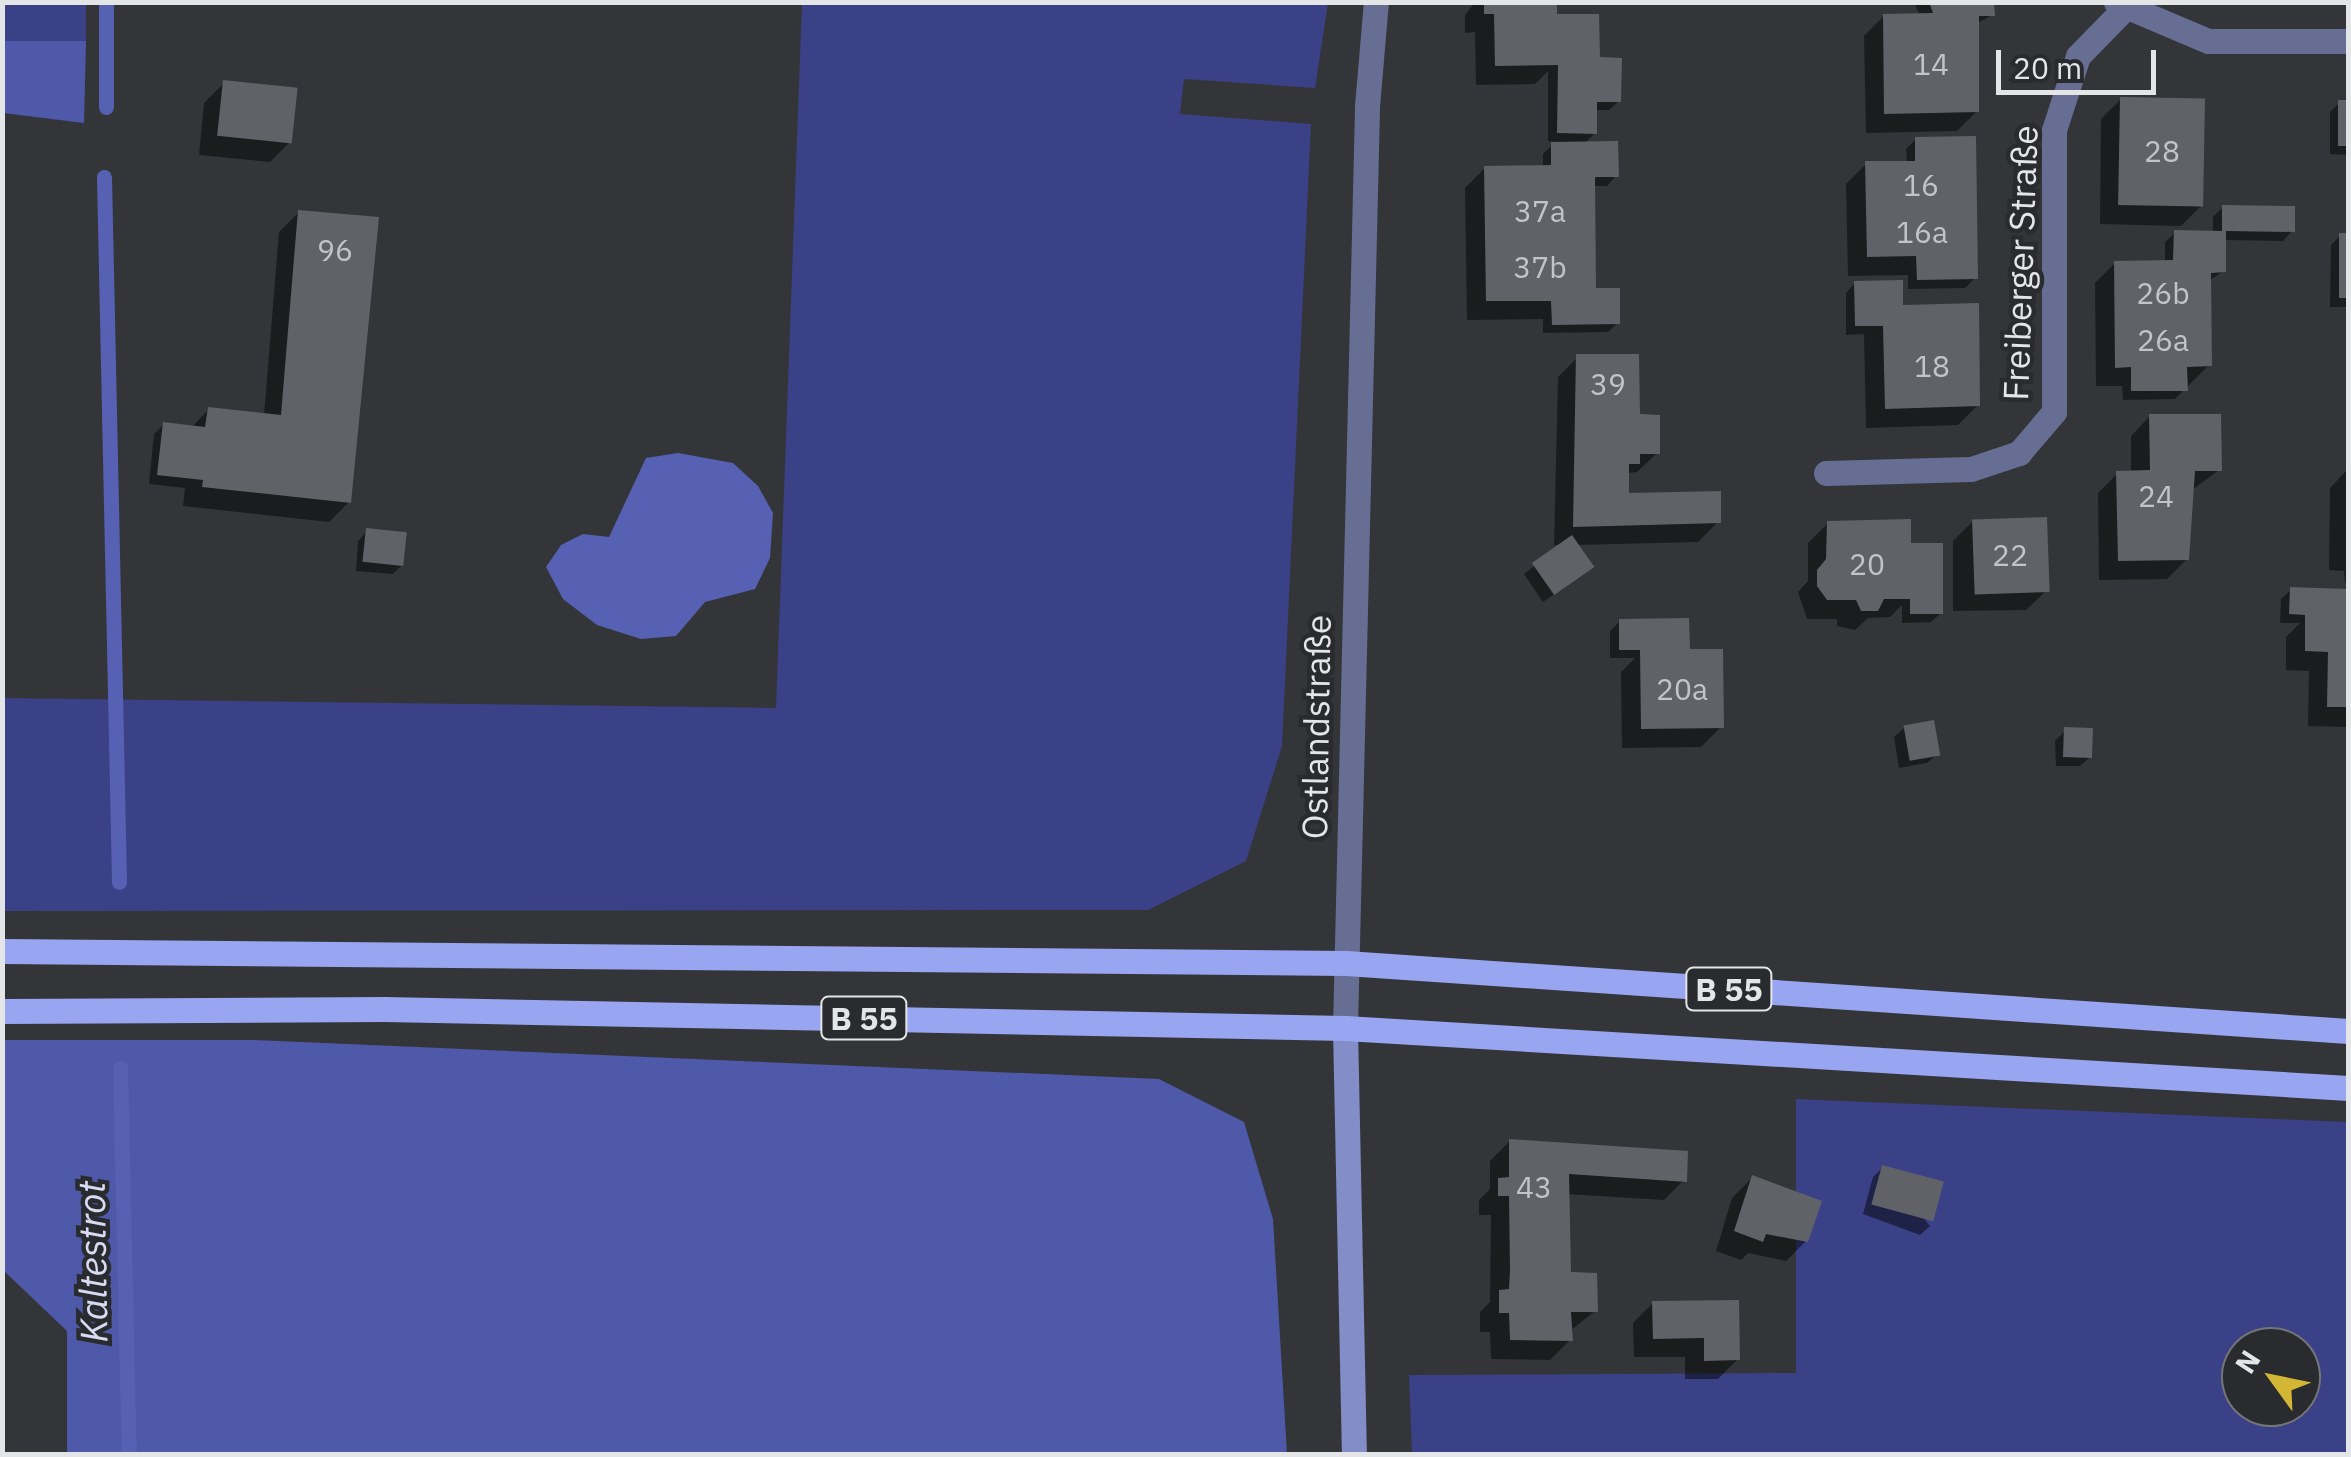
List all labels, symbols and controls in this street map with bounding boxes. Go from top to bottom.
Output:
scale bar [2001,30,2161,92]
house number: 14 [1913,46,1949,82]
text: 20 m [2013,48,2082,87]
street label: Freiberger Straße [1994,125,2046,401]
house number: 28 [2144,133,2180,169]
house number: 16 [1903,167,1939,203]
house number: 37a [1514,193,1566,229]
house number: 16a [1896,214,1948,250]
house number: 96 [317,232,353,268]
house number: 37b [1513,249,1567,285]
house number: 26b [2136,275,2190,311]
house number: 26a [2137,322,2189,358]
house number: 18 [1914,348,1950,384]
house number: 39 [1590,366,1626,402]
house number: 24 [2138,478,2174,514]
house number: 22 [1992,537,2028,573]
house number: 20 [1849,546,1885,582]
street label: Ostlandstraße [1293,614,1339,840]
house number: 20a [1656,671,1708,707]
road number: B 55 [1684,962,1774,1016]
road number: B 55 [819,991,909,1045]
house number: 43 [1516,1169,1552,1205]
water label: Kaltestrot [68,1181,116,1343]
north arrow [2221,1327,2321,1427]
text: N [2226,1343,2268,1380]

